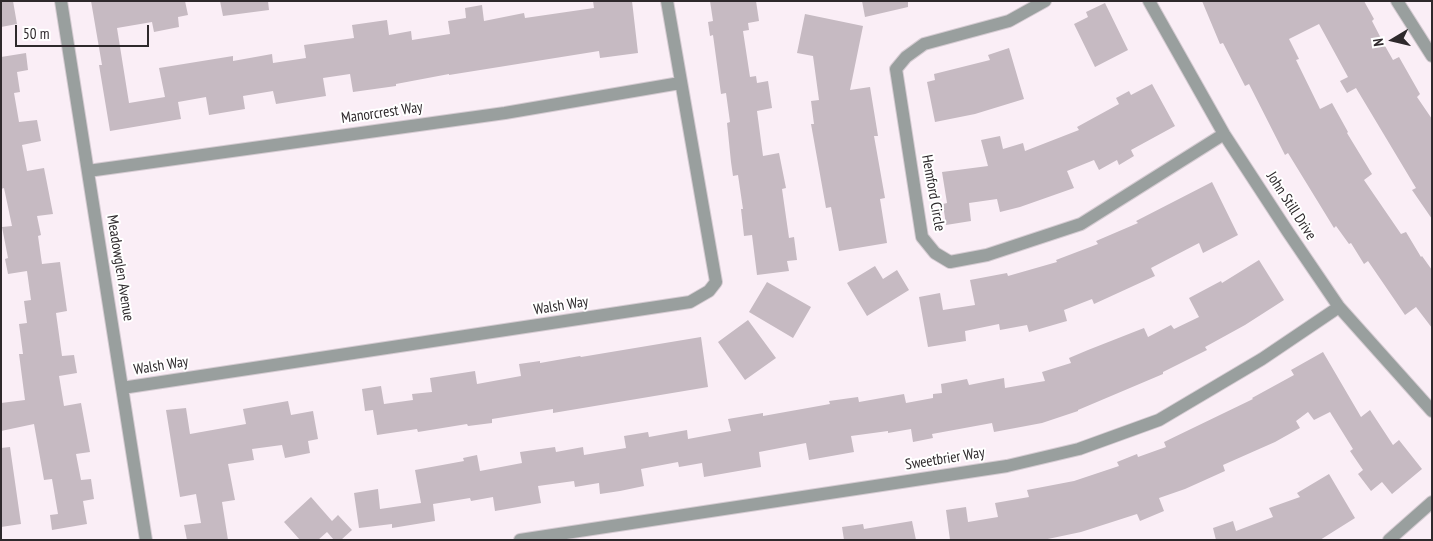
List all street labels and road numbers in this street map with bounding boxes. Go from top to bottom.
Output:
street label: Manorcrest Way [340,98,424,128]
street label: Hemford Circle [917,153,949,233]
street label: John Still Drive [1262,169,1320,243]
street label: Meadowglen Avenue [103,214,137,322]
street label: Walsh Way [532,293,590,319]
street label: Walsh Way [132,353,190,379]
street label: Sweetbrier Way [904,444,986,474]

